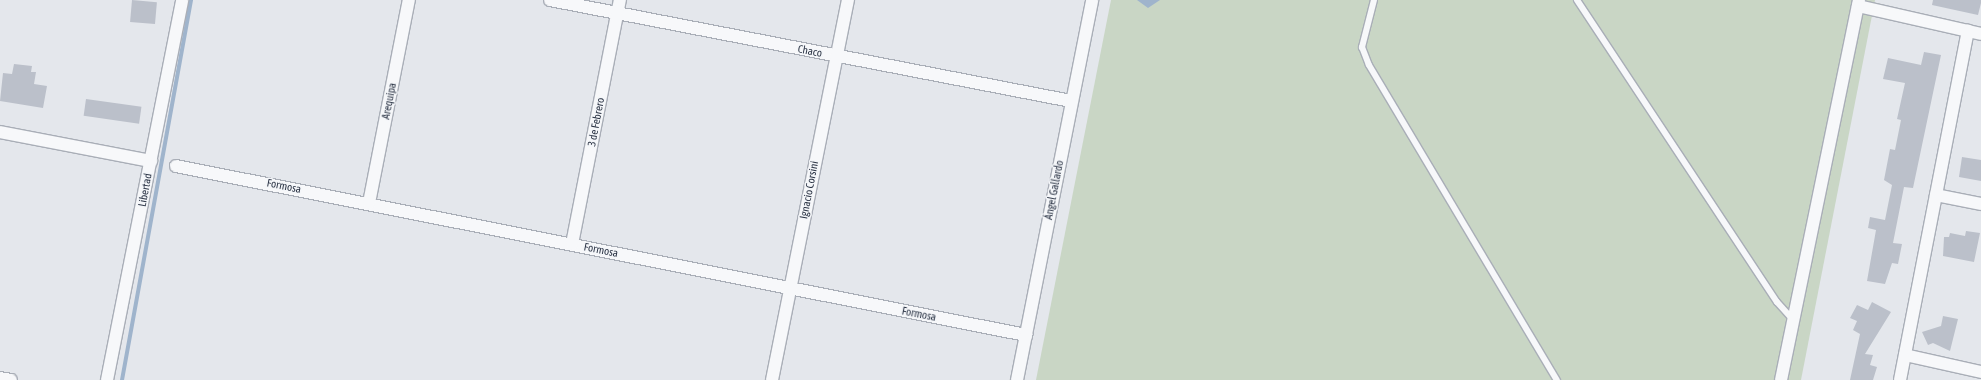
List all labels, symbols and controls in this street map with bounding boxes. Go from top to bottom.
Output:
street label: Chaco [797,42,823,60]
street label: Arequipa [379,82,399,120]
street label: 3 de Febrero [585,96,607,148]
street label: Ángel Gallardo [1042,159,1066,221]
street label: Ignacio Corsini [797,160,821,220]
street label: Libertad [135,172,155,208]
street label: Formosa [266,176,302,196]
street label: Formosa [583,240,619,260]
street label: Formosa [901,304,937,324]

